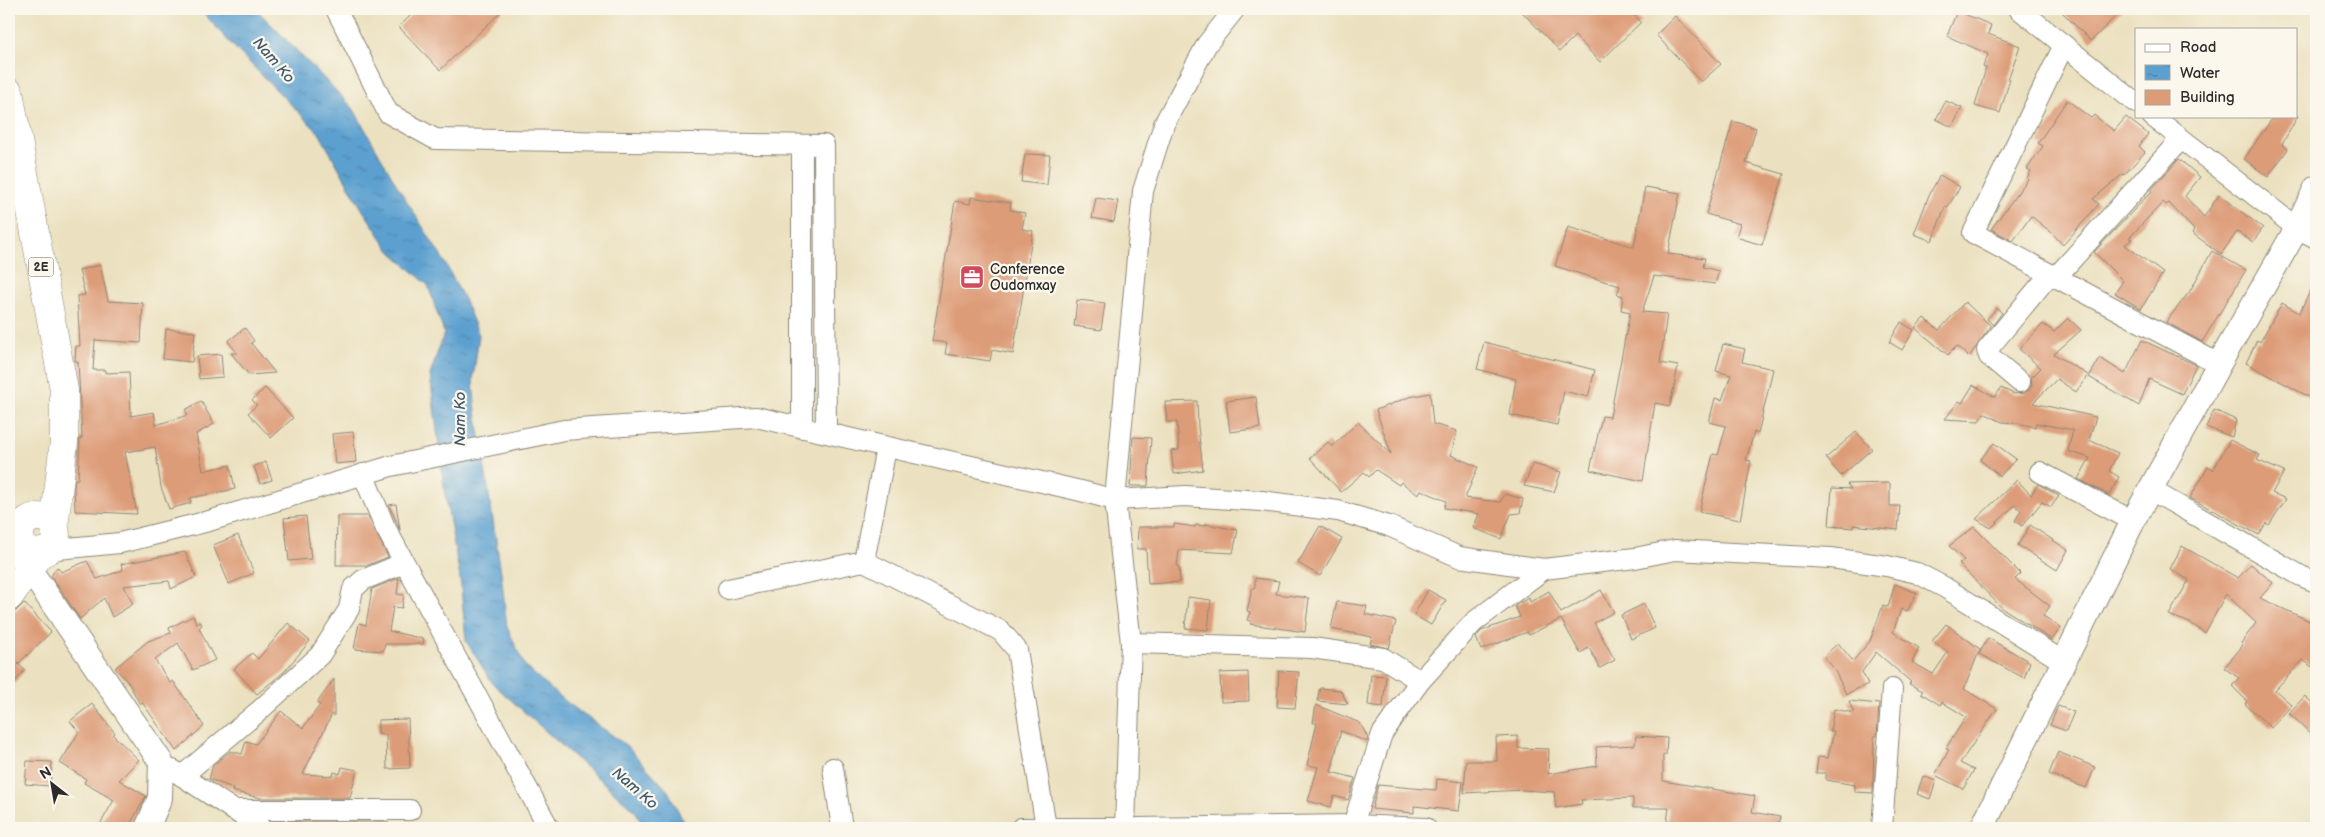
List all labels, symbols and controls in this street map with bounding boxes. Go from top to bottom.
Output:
legend [2135,28,2298,118]
water label: Nam Ko [249,34,299,87]
text: Road [2180,38,2216,57]
text: Water [2180,64,2220,83]
text: Building [2180,88,2235,107]
road number: 2E [28,258,54,276]
place label: Conference Oudomxay [990,261,1065,294]
office icon: Conference Oudomxay [959,264,985,290]
water label: Nam Ko [451,392,470,446]
north arrow [28,760,78,810]
text: N [37,763,54,783]
water label: Nam Ko [608,763,662,814]

